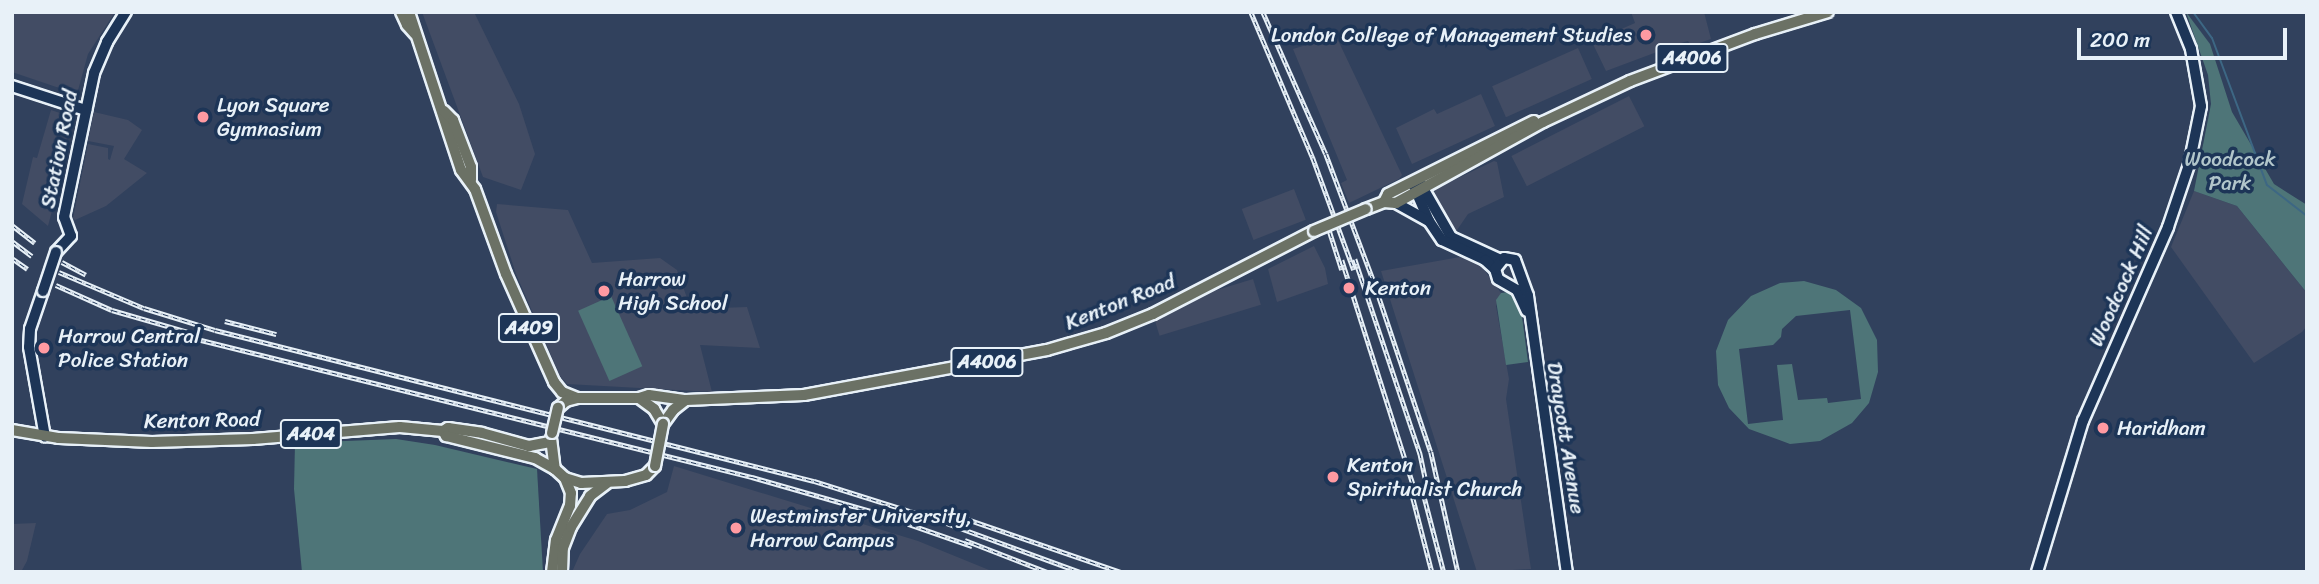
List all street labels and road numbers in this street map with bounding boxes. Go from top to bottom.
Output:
road number: A4006 [1655,43,1729,74]
street label: Station Road [35,88,83,210]
street label: Woodcock Hill [2083,222,2159,350]
street label: Kenton Road [1061,268,1179,336]
road number: A409 [498,312,560,344]
road number: A4006 [950,346,1024,378]
street label: Draycott Avenue [1542,360,1590,516]
street label: Kenton Road [143,406,261,434]
road number: A404 [280,418,342,449]

